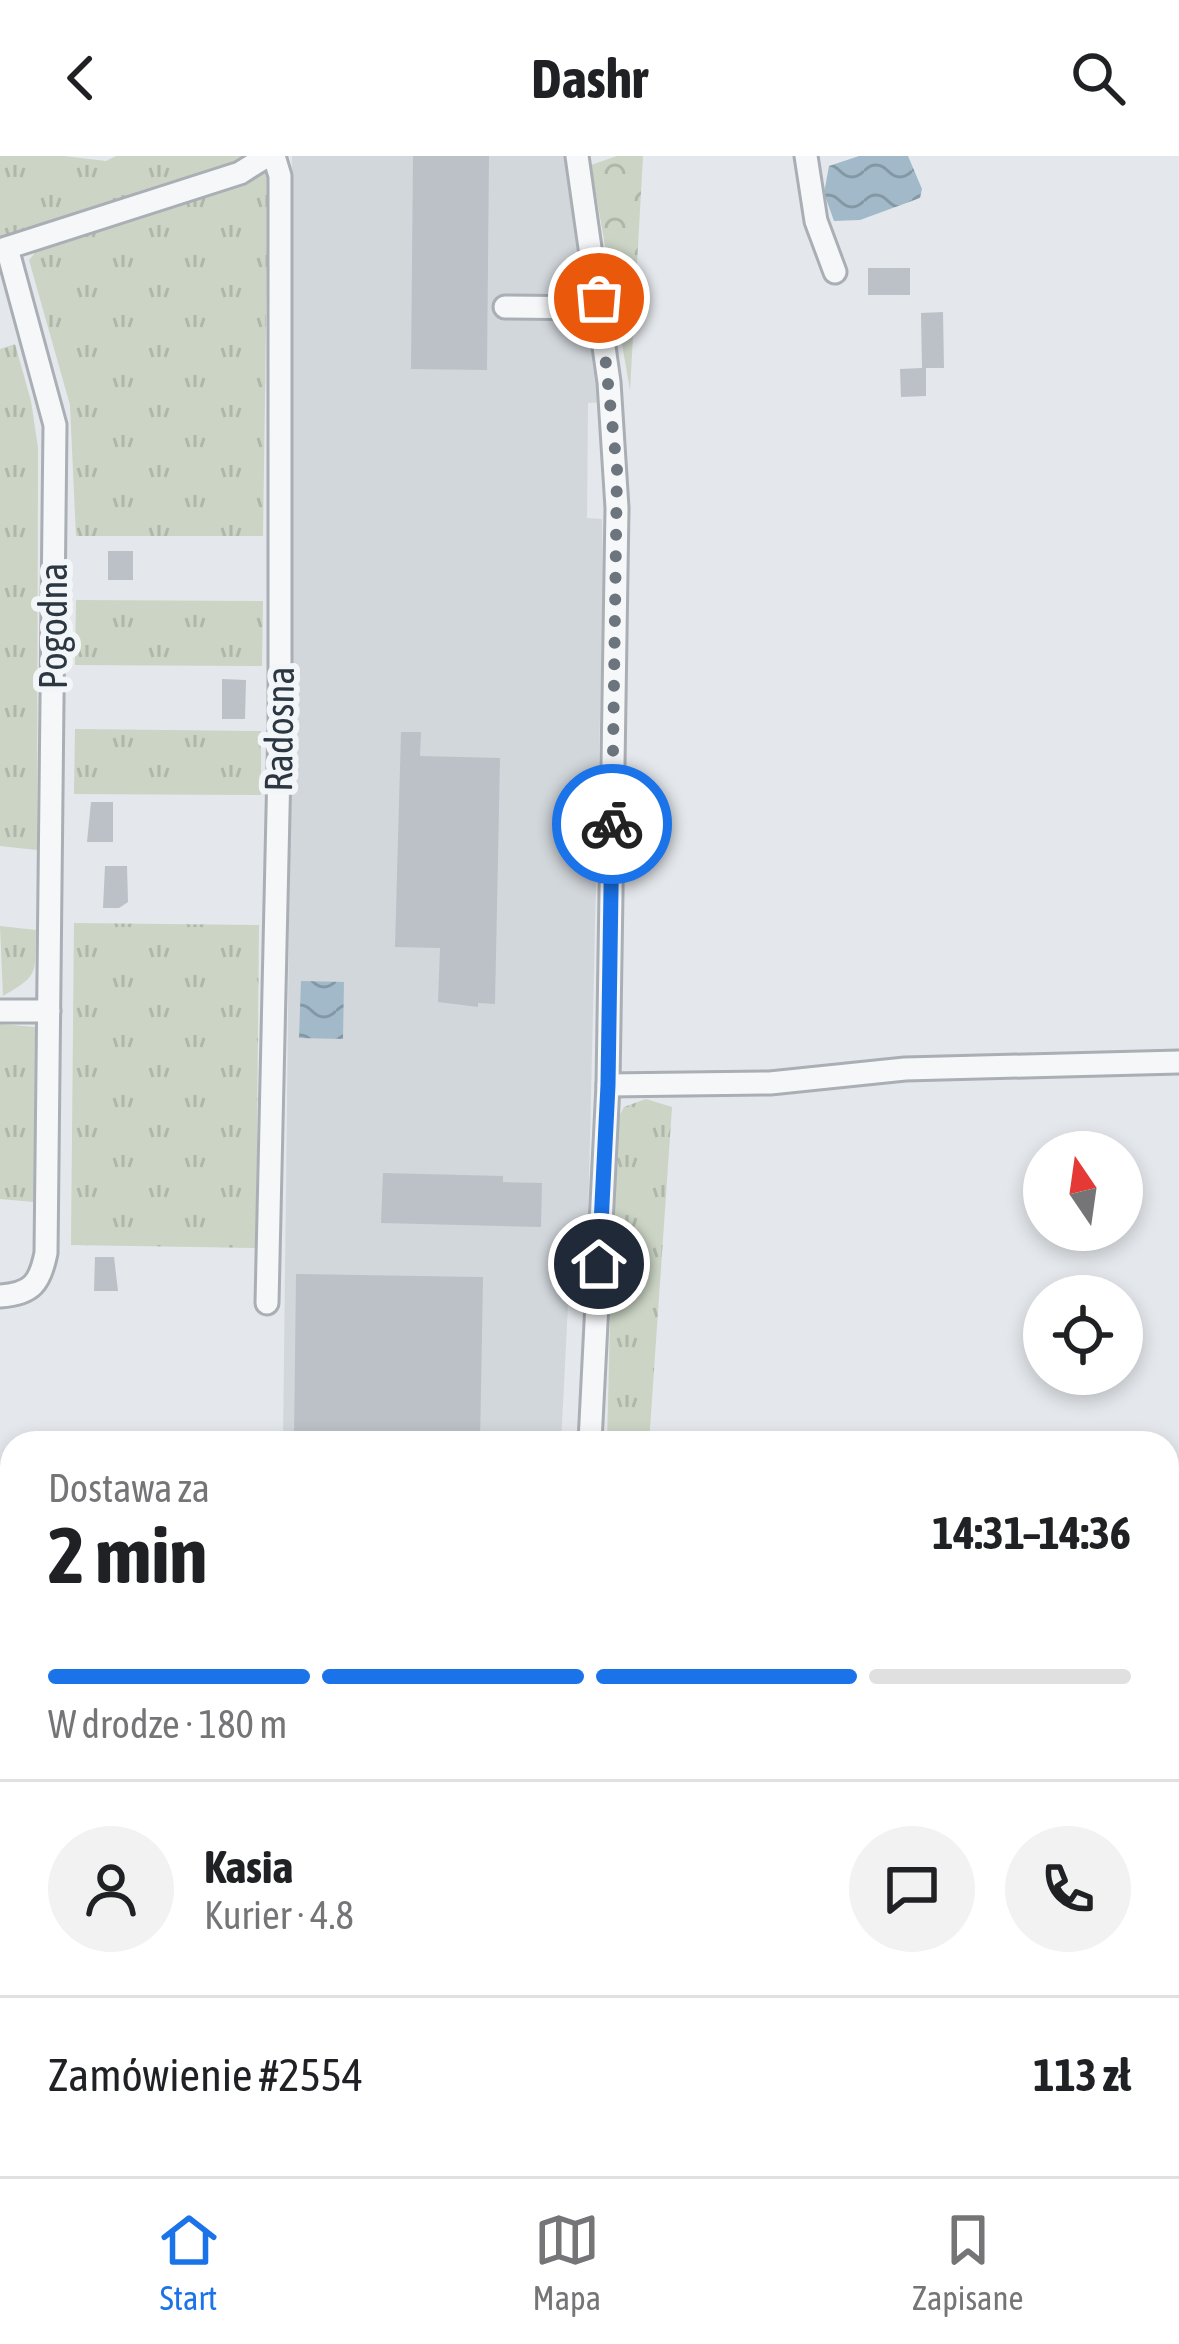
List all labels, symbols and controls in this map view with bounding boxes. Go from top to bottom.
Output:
icon: back [48,45,114,111]
icon: search [1065,45,1131,111]
text: Dashr [531,48,648,109]
pin [548,247,650,349]
icon: bag [566,265,632,331]
street label: Pogodna [31,563,75,689]
street label: Radosna [256,666,302,792]
courier [552,764,672,884]
icon: bike [579,791,645,857]
north arrow [1023,1131,1143,1251]
map controls [1023,1131,1143,1395]
pin [548,1213,650,1315]
icon: home [566,1231,632,1297]
button: locate [1023,1275,1143,1395]
text: Dostawa za [48,1466,210,1510]
text: 14:31–14:36 [932,1507,1131,1559]
text: 2 min [48,1510,207,1600]
text: W drodze · 180 m [48,1702,287,1746]
button: person [48,1826,174,1952]
button: chat [849,1826,975,1952]
button: phone [1005,1826,1131,1952]
text: Kasia [204,1841,293,1893]
text: Kurier · 4.8 [204,1893,354,1937]
text: Zamówienie #2554 [48,2049,363,2101]
text: 113 zł [1033,2049,1131,2101]
tab: Start [156,2207,222,2317]
tab: Mapa [533,2207,601,2317]
tab: Zapisane [912,2207,1023,2317]

